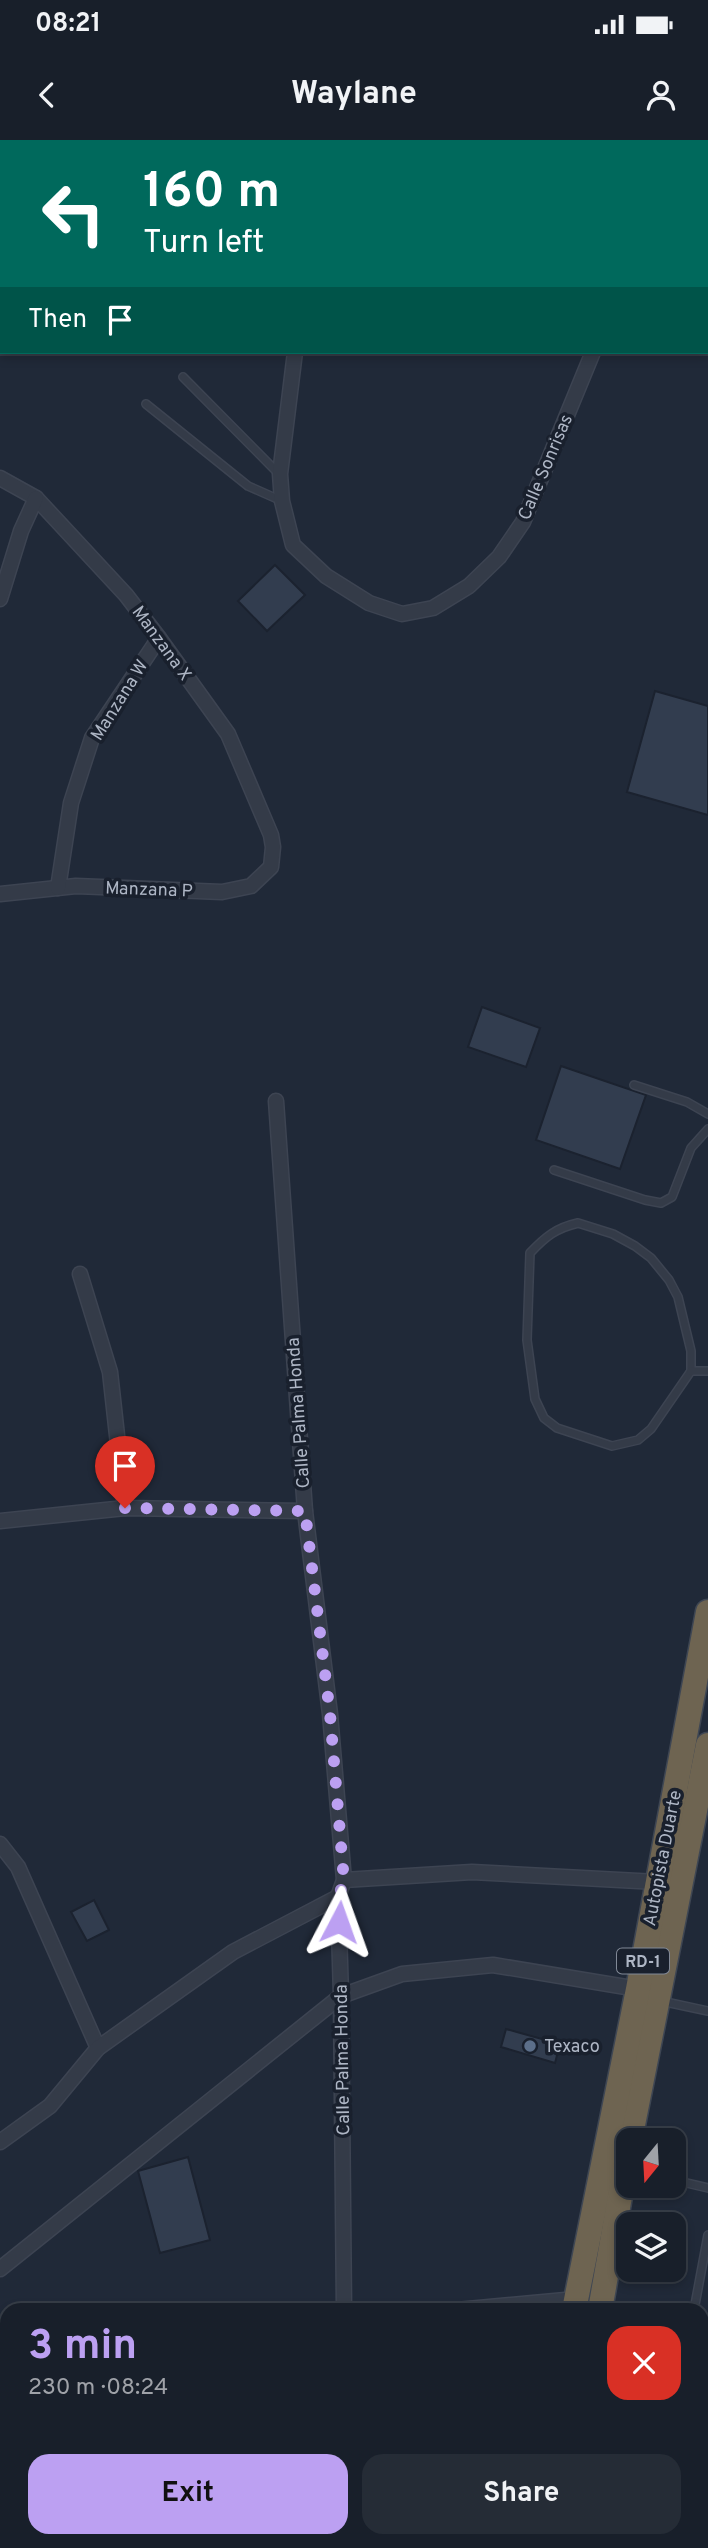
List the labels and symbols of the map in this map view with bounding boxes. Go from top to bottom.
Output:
street label: Calle Sonrisas [514,411,579,524]
street label: Manzana X [126,602,196,686]
street label: Manzana W [86,656,154,746]
street label: Manzana P [105,877,193,904]
street label: Calle Palma Honda [283,1337,316,1489]
pin [95,1436,155,1508]
street label: Autopista Duarte [639,1788,688,1928]
position arrow [302,1885,376,1959]
road number: RD-1 [617,1949,669,1974]
street label: Calle Palma Honda [331,1984,356,2136]
place label: Texaco [544,2036,600,2059]
marker: Texaco [522,2038,538,2054]
north arrow [616,2128,686,2198]

